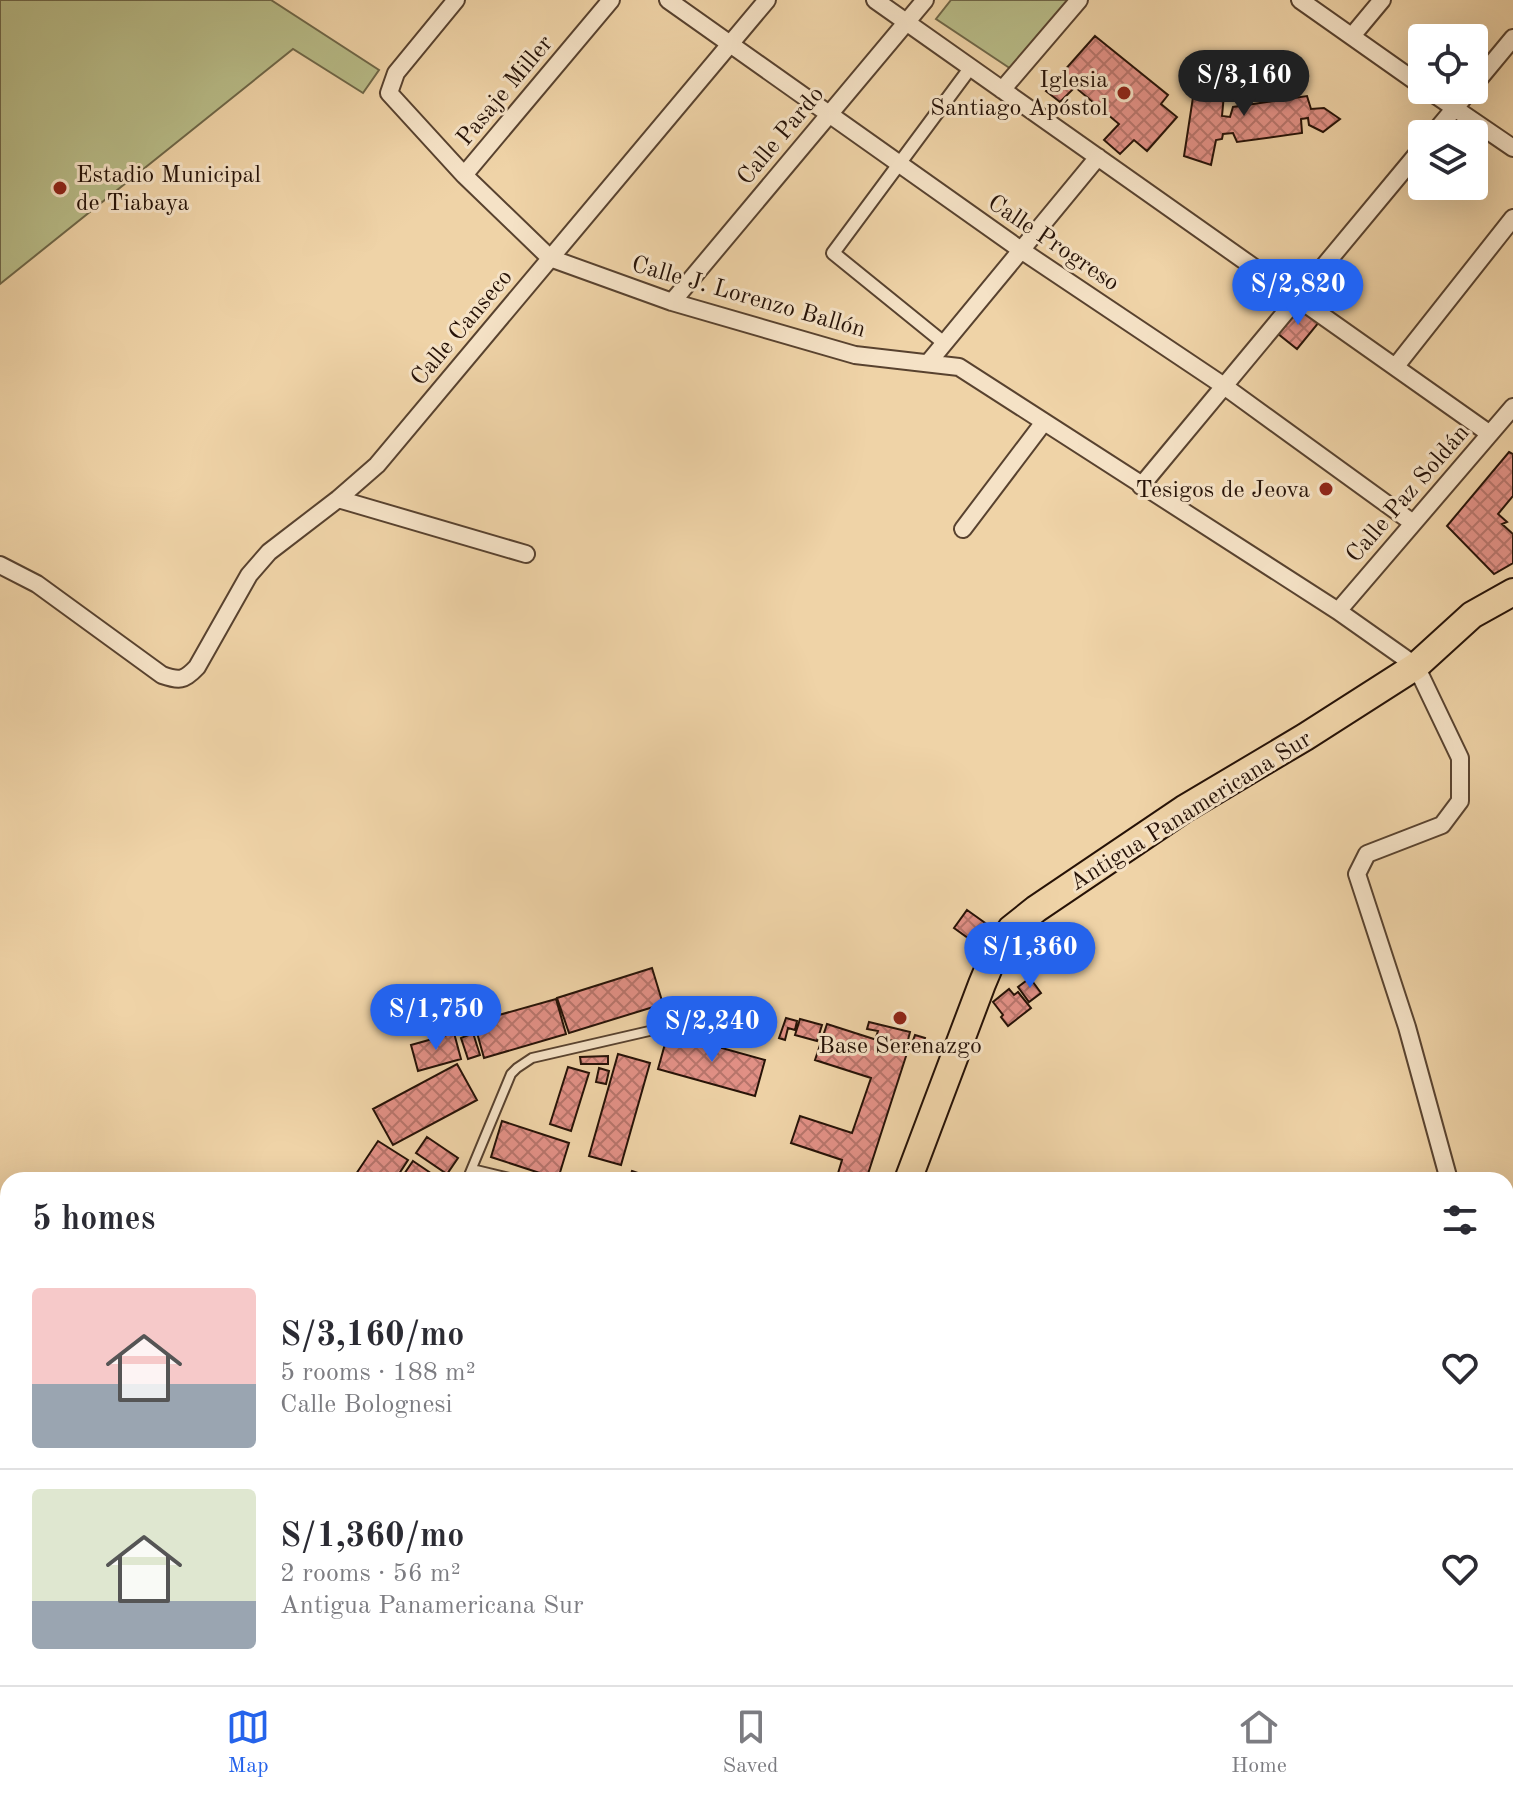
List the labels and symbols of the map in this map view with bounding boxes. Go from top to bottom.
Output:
street label: Pasaje Miller [453,32,558,151]
pin: S/3,160 [1170,50,1318,118]
place label: Iglesia Santiago Apóstol [930,69,1108,121]
street label: Calle Pardo [734,83,829,190]
marker: Iglesia Santiago Apóstol [1115,84,1133,102]
place label: Estadio Municipal de Tiabaya [76,164,261,216]
marker: Estadio Municipal de Tiabaya [51,179,69,197]
street label: Calle Progreso [983,191,1123,296]
street label: Calle J. Lorenzo Ballón [629,253,868,343]
pin: S/2,820 [1224,259,1372,327]
street label: Calle Canseco [407,266,518,391]
street label: Calle Paz Soldán [1342,421,1475,568]
place label: Tesigos de Jeova [1136,479,1310,503]
marker: Tesigos de Jeova [1317,480,1335,498]
street label: Antigua Panamericana Sur [1066,727,1316,896]
pin: S/1,360 [956,922,1104,990]
pin: S/1,750 [362,984,510,1052]
pin: S/2,240 [638,996,786,1064]
marker: Base Serenazgo [891,1009,909,1027]
place label: Base Serenazgo [818,1035,982,1059]

